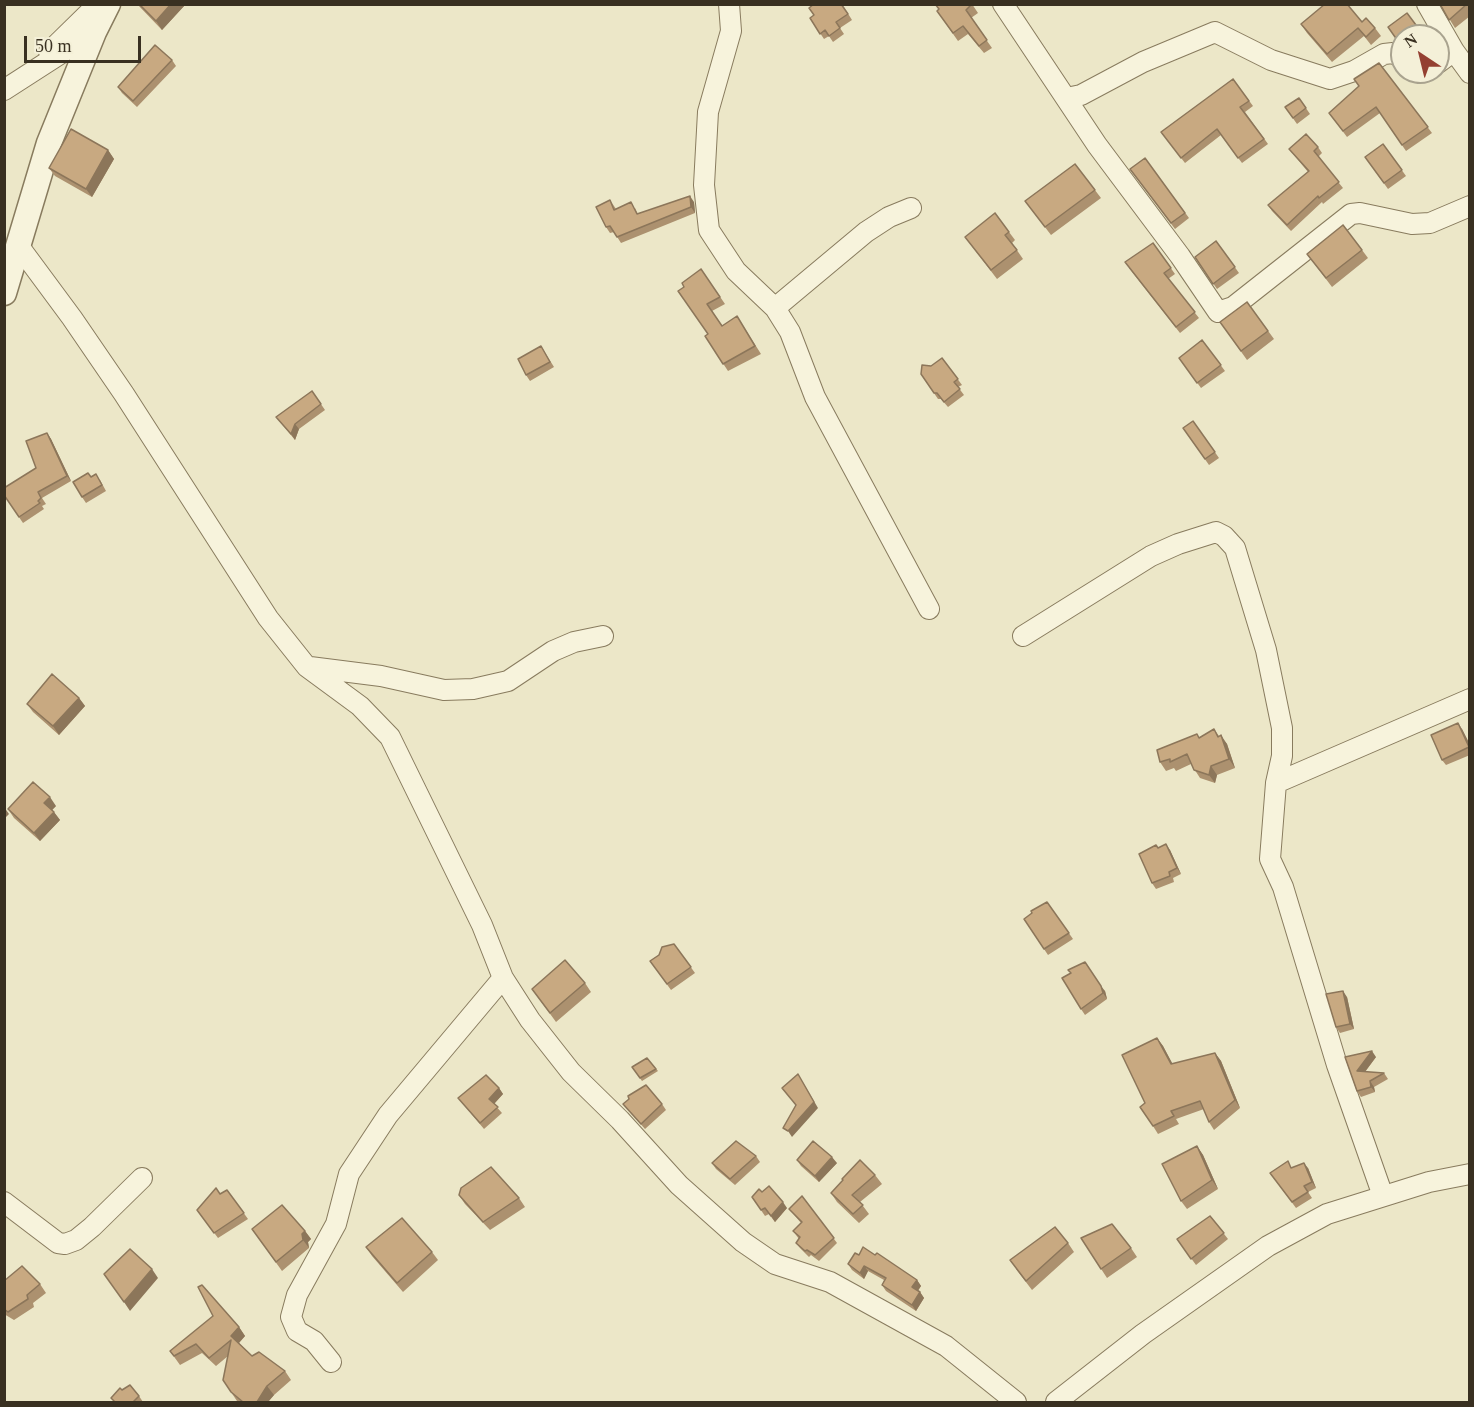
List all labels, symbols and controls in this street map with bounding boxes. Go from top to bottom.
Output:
scale bar [27,24,144,62]
north arrow [1390,24,1450,84]
text: N [1401,30,1420,51]
text: 50 m [35,36,72,56]

